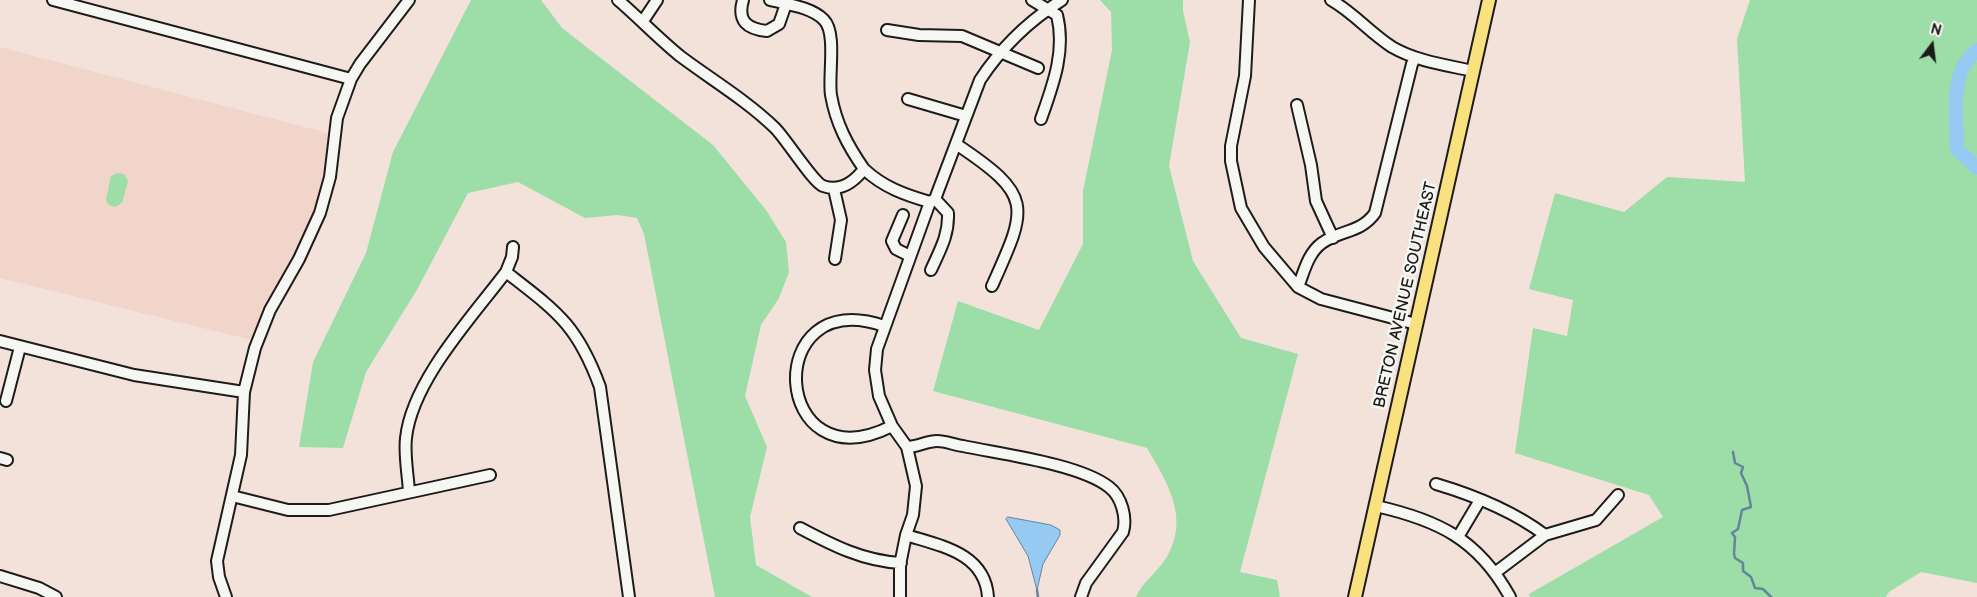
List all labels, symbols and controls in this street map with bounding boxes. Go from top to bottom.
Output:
north arrow [1907,20,1957,70]
text: N [1929,20,1943,40]
street label: BRETON AVENUE SOUTHEAST [1371,180,1441,410]

